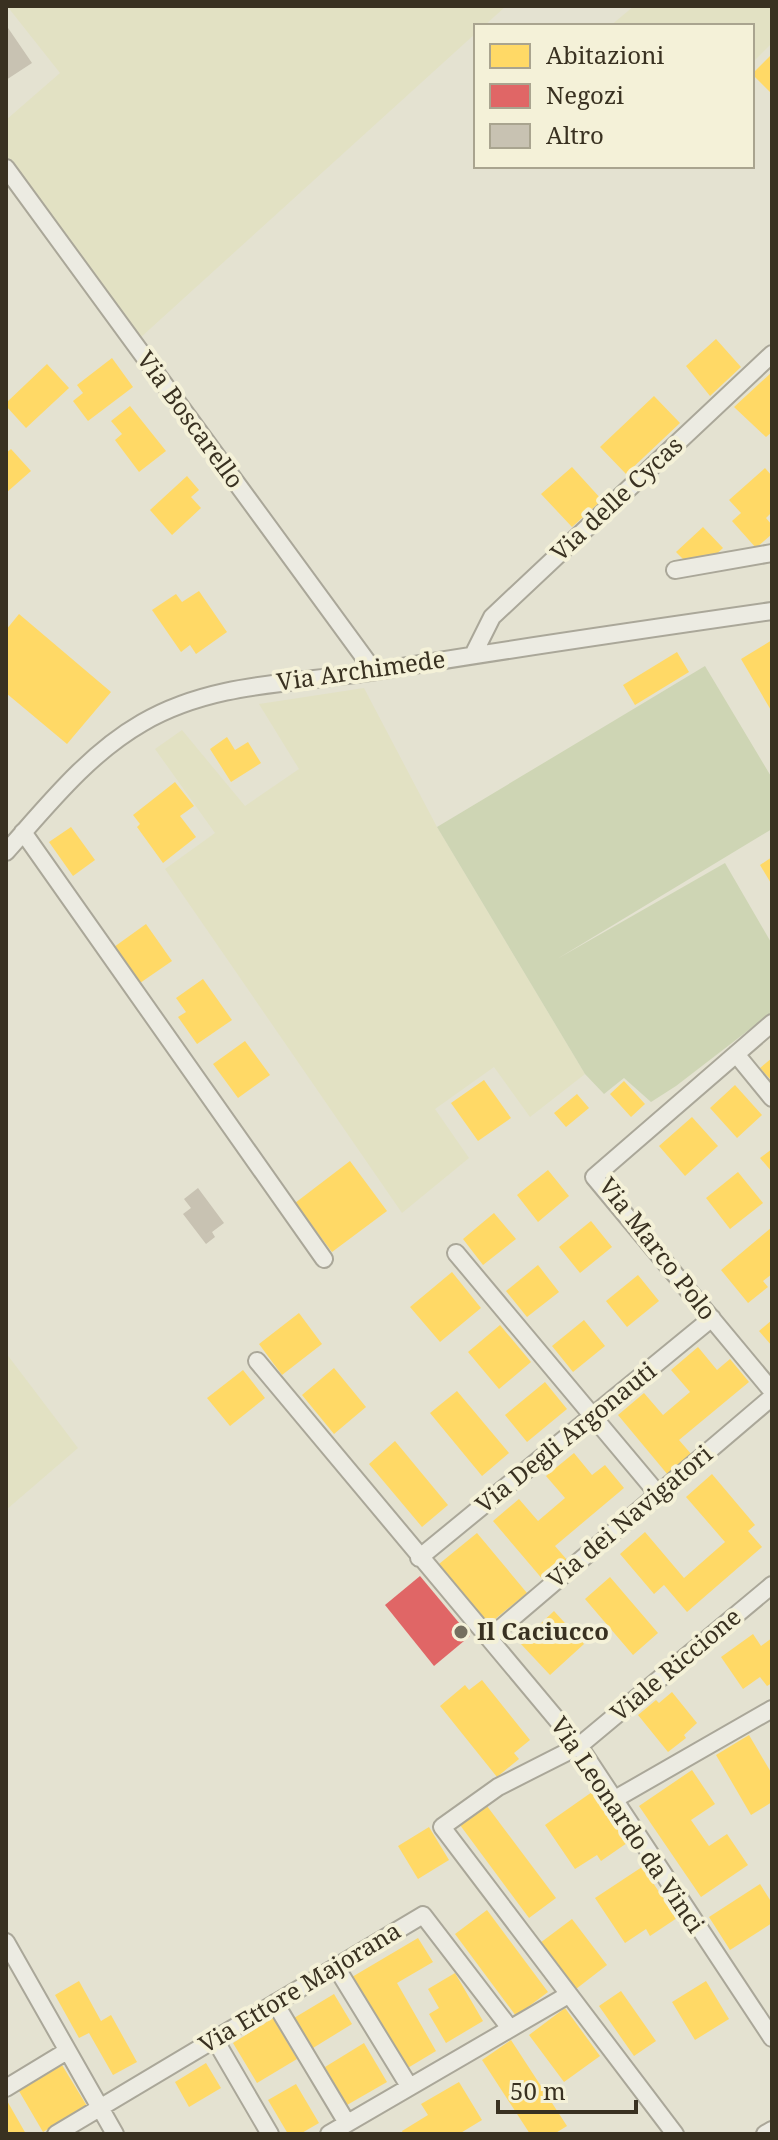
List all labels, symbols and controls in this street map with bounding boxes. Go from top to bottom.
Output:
legend [474,24,754,168]
text: Abitazioni [546,38,665,71]
text: Negozi [546,78,624,111]
text: Altro [546,118,604,151]
street label: Via Boscarello [130,344,252,494]
street label: Via delle Cycas [543,428,689,568]
street label: Via Archimede [274,641,447,698]
street label: Via Marco Polo [592,1170,724,1326]
street label: Via Degli Argonauti [468,1353,663,1520]
street label: Via dei Navigatori [539,1437,719,1595]
street label: Viale Riccione [603,1600,747,1728]
place label: Il Caciucco [477,1614,609,1647]
marker: Il Caciucco [452,1623,470,1641]
street label: Via Leonardo da Vinci [544,1710,713,1939]
street label: Via Ettore Majorana [192,1913,406,2060]
scale bar [498,2064,636,2114]
text: 50 m [510,2074,566,2107]

